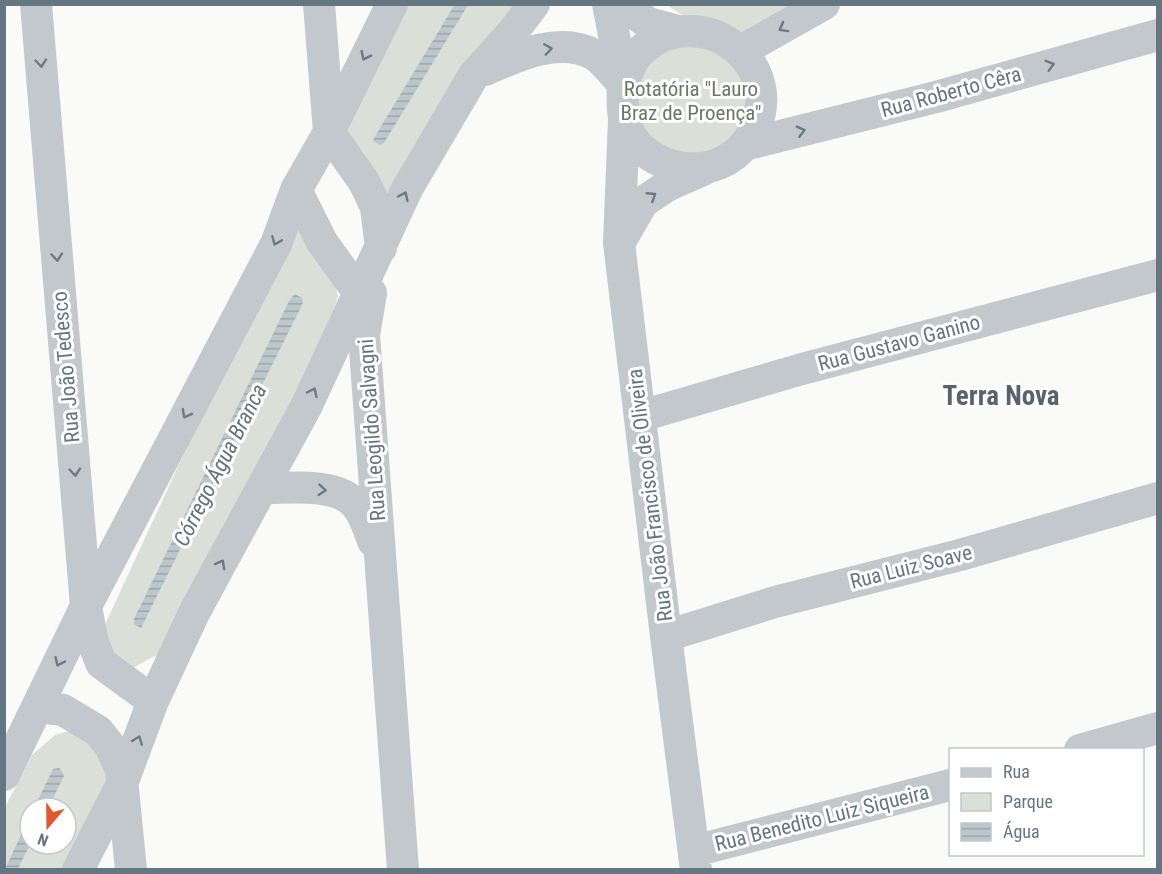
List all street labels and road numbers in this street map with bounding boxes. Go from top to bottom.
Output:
street label: Rua Roberto Cêra [878,62,1024,122]
street label: Rua João Tedesco [47,290,85,444]
street label: Rua Gustavo Ganino [815,310,983,376]
street label: Rua Leogildo Salvagni [354,338,390,522]
street label: Rua João Francisco de Oliveira [623,367,677,623]
street label: Rua Luiz Soave [848,540,975,594]
street label: Rua Benedito Luiz Siqueira [712,780,932,856]

